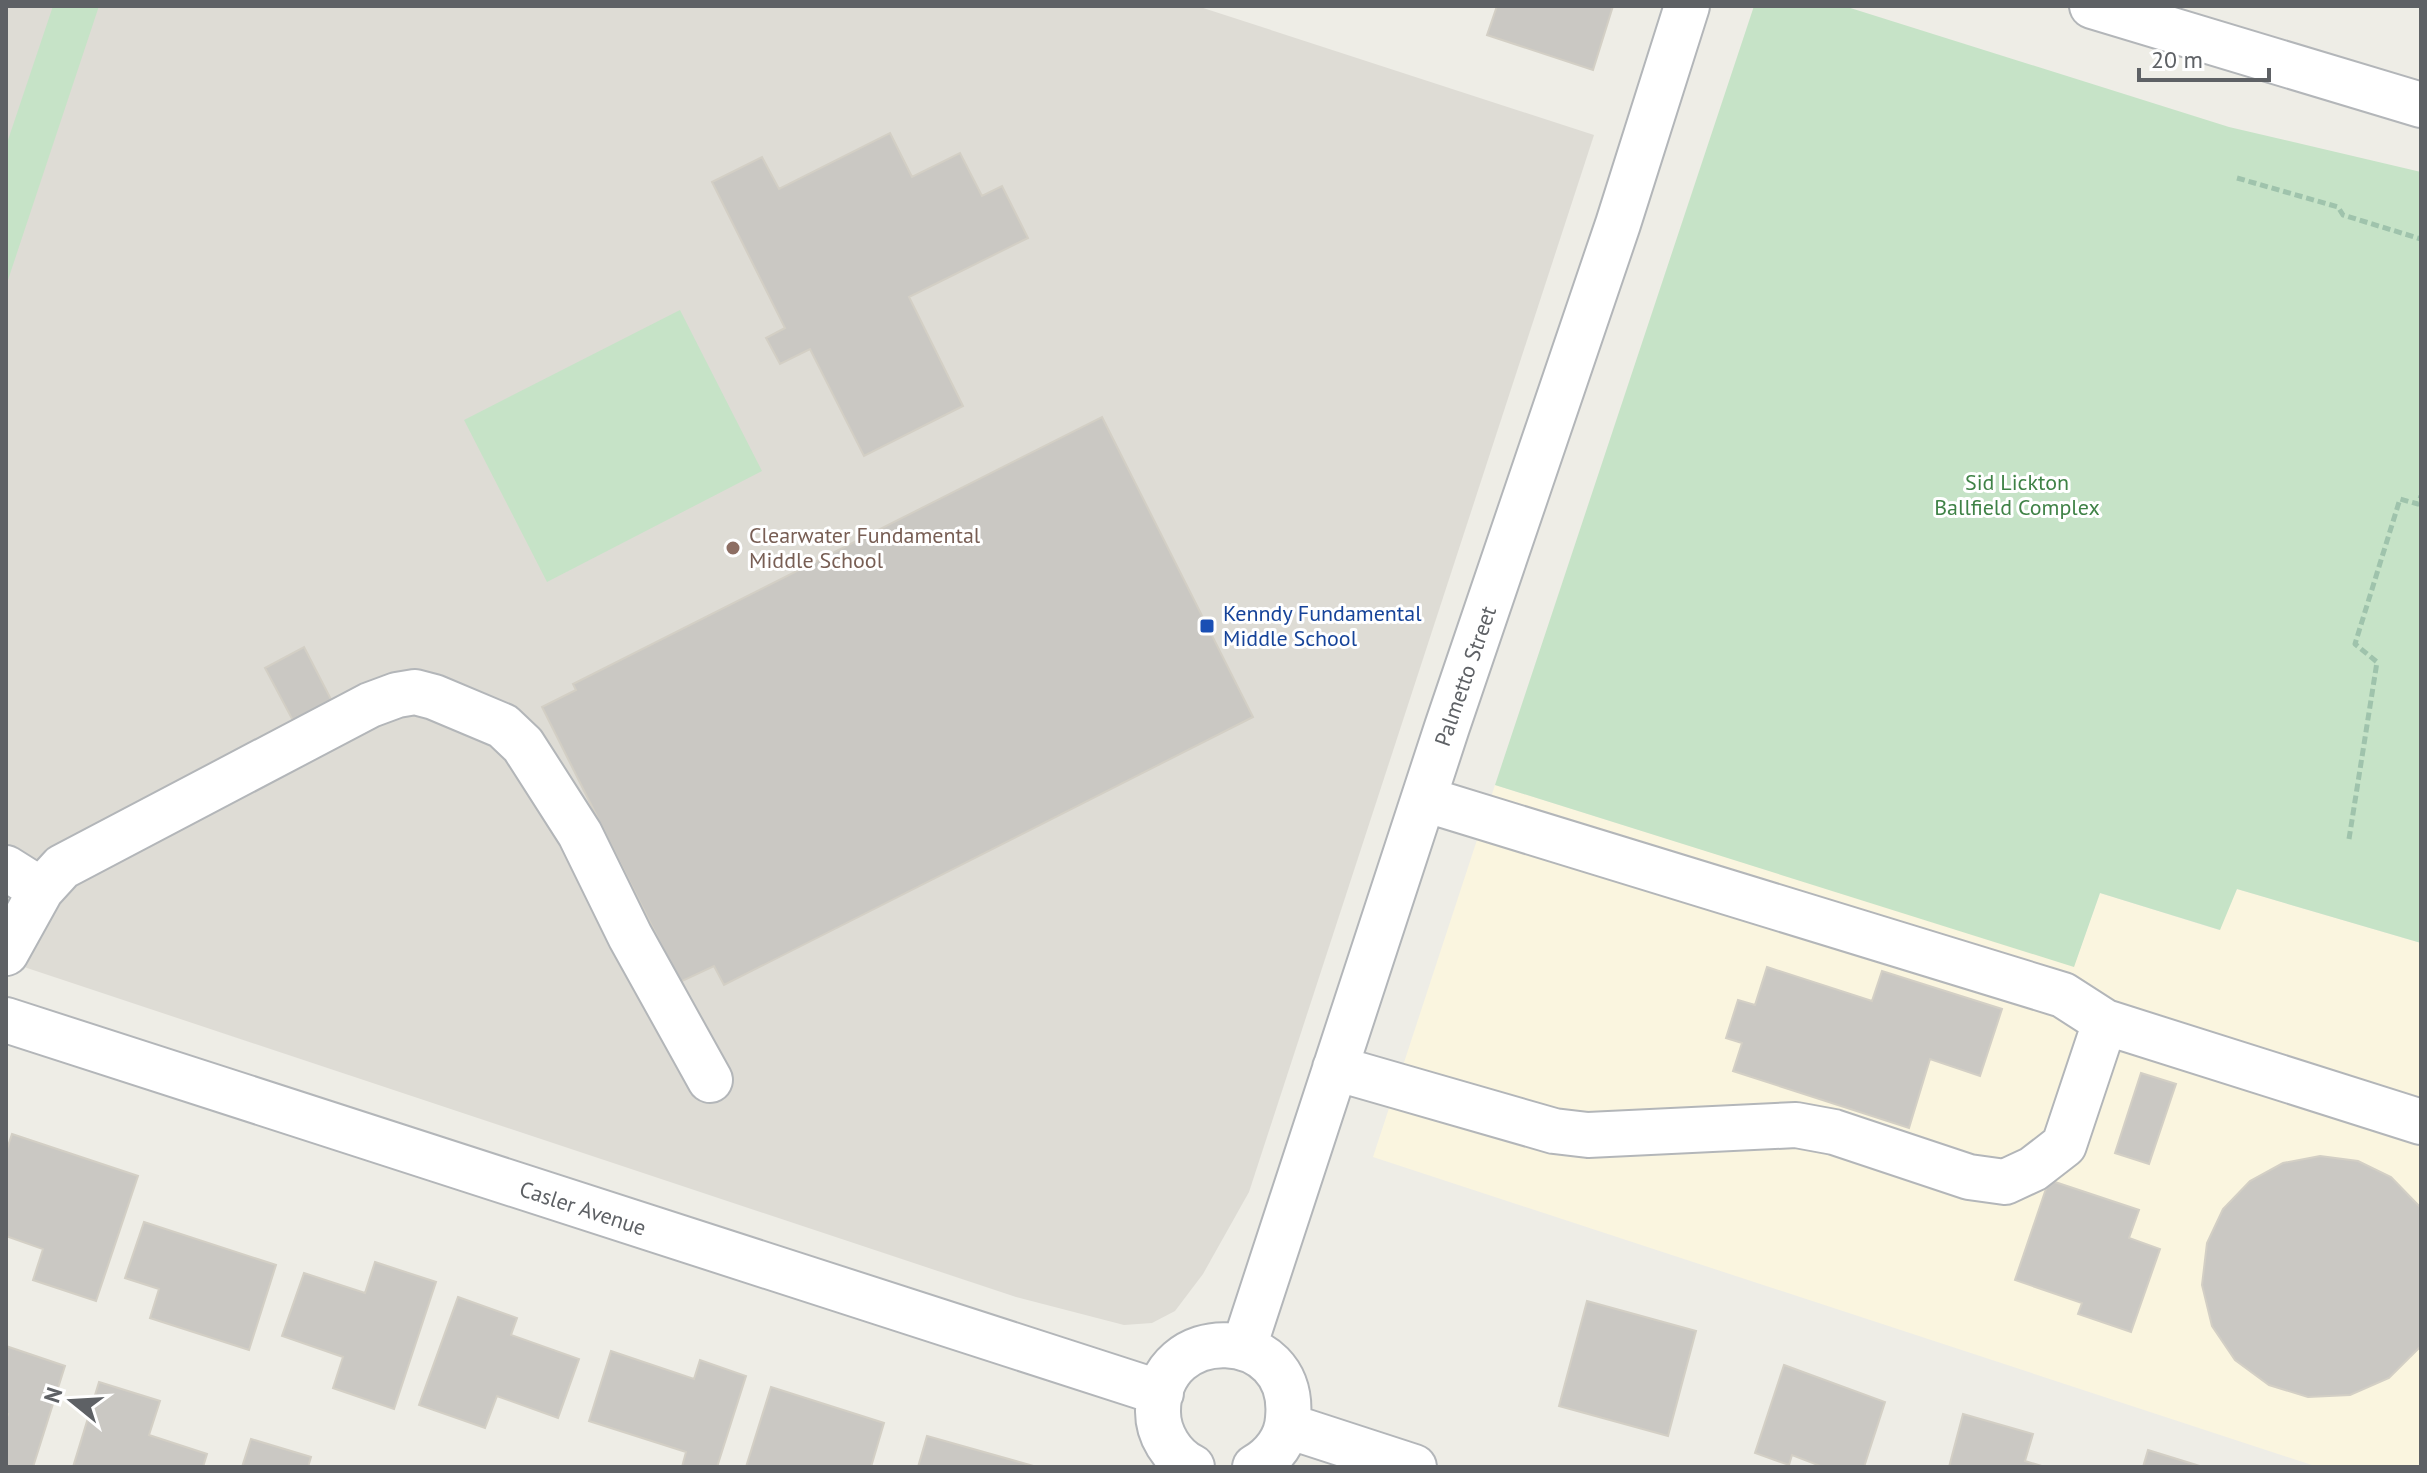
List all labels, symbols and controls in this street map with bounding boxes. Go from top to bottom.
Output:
scale bar [2139,32,2269,82]
text: 20 m [2151,44,2203,75]
park label: Sid Lickton Ballfield Complex [1934,468,2100,521]
place label: Clearwater Fundamental Middle School [749,521,981,574]
marker: Clearwater Fundamental Middle School [724,539,742,557]
place label: Kenndy Fundamental Middle School [1223,599,1422,652]
street label: Palmetto Street [1428,602,1502,750]
marker: Kenndy Fundamental Middle School [1198,617,1216,635]
street label: Casler Avenue [516,1174,650,1242]
north arrow [32,1361,112,1441]
text: N [37,1384,69,1406]

